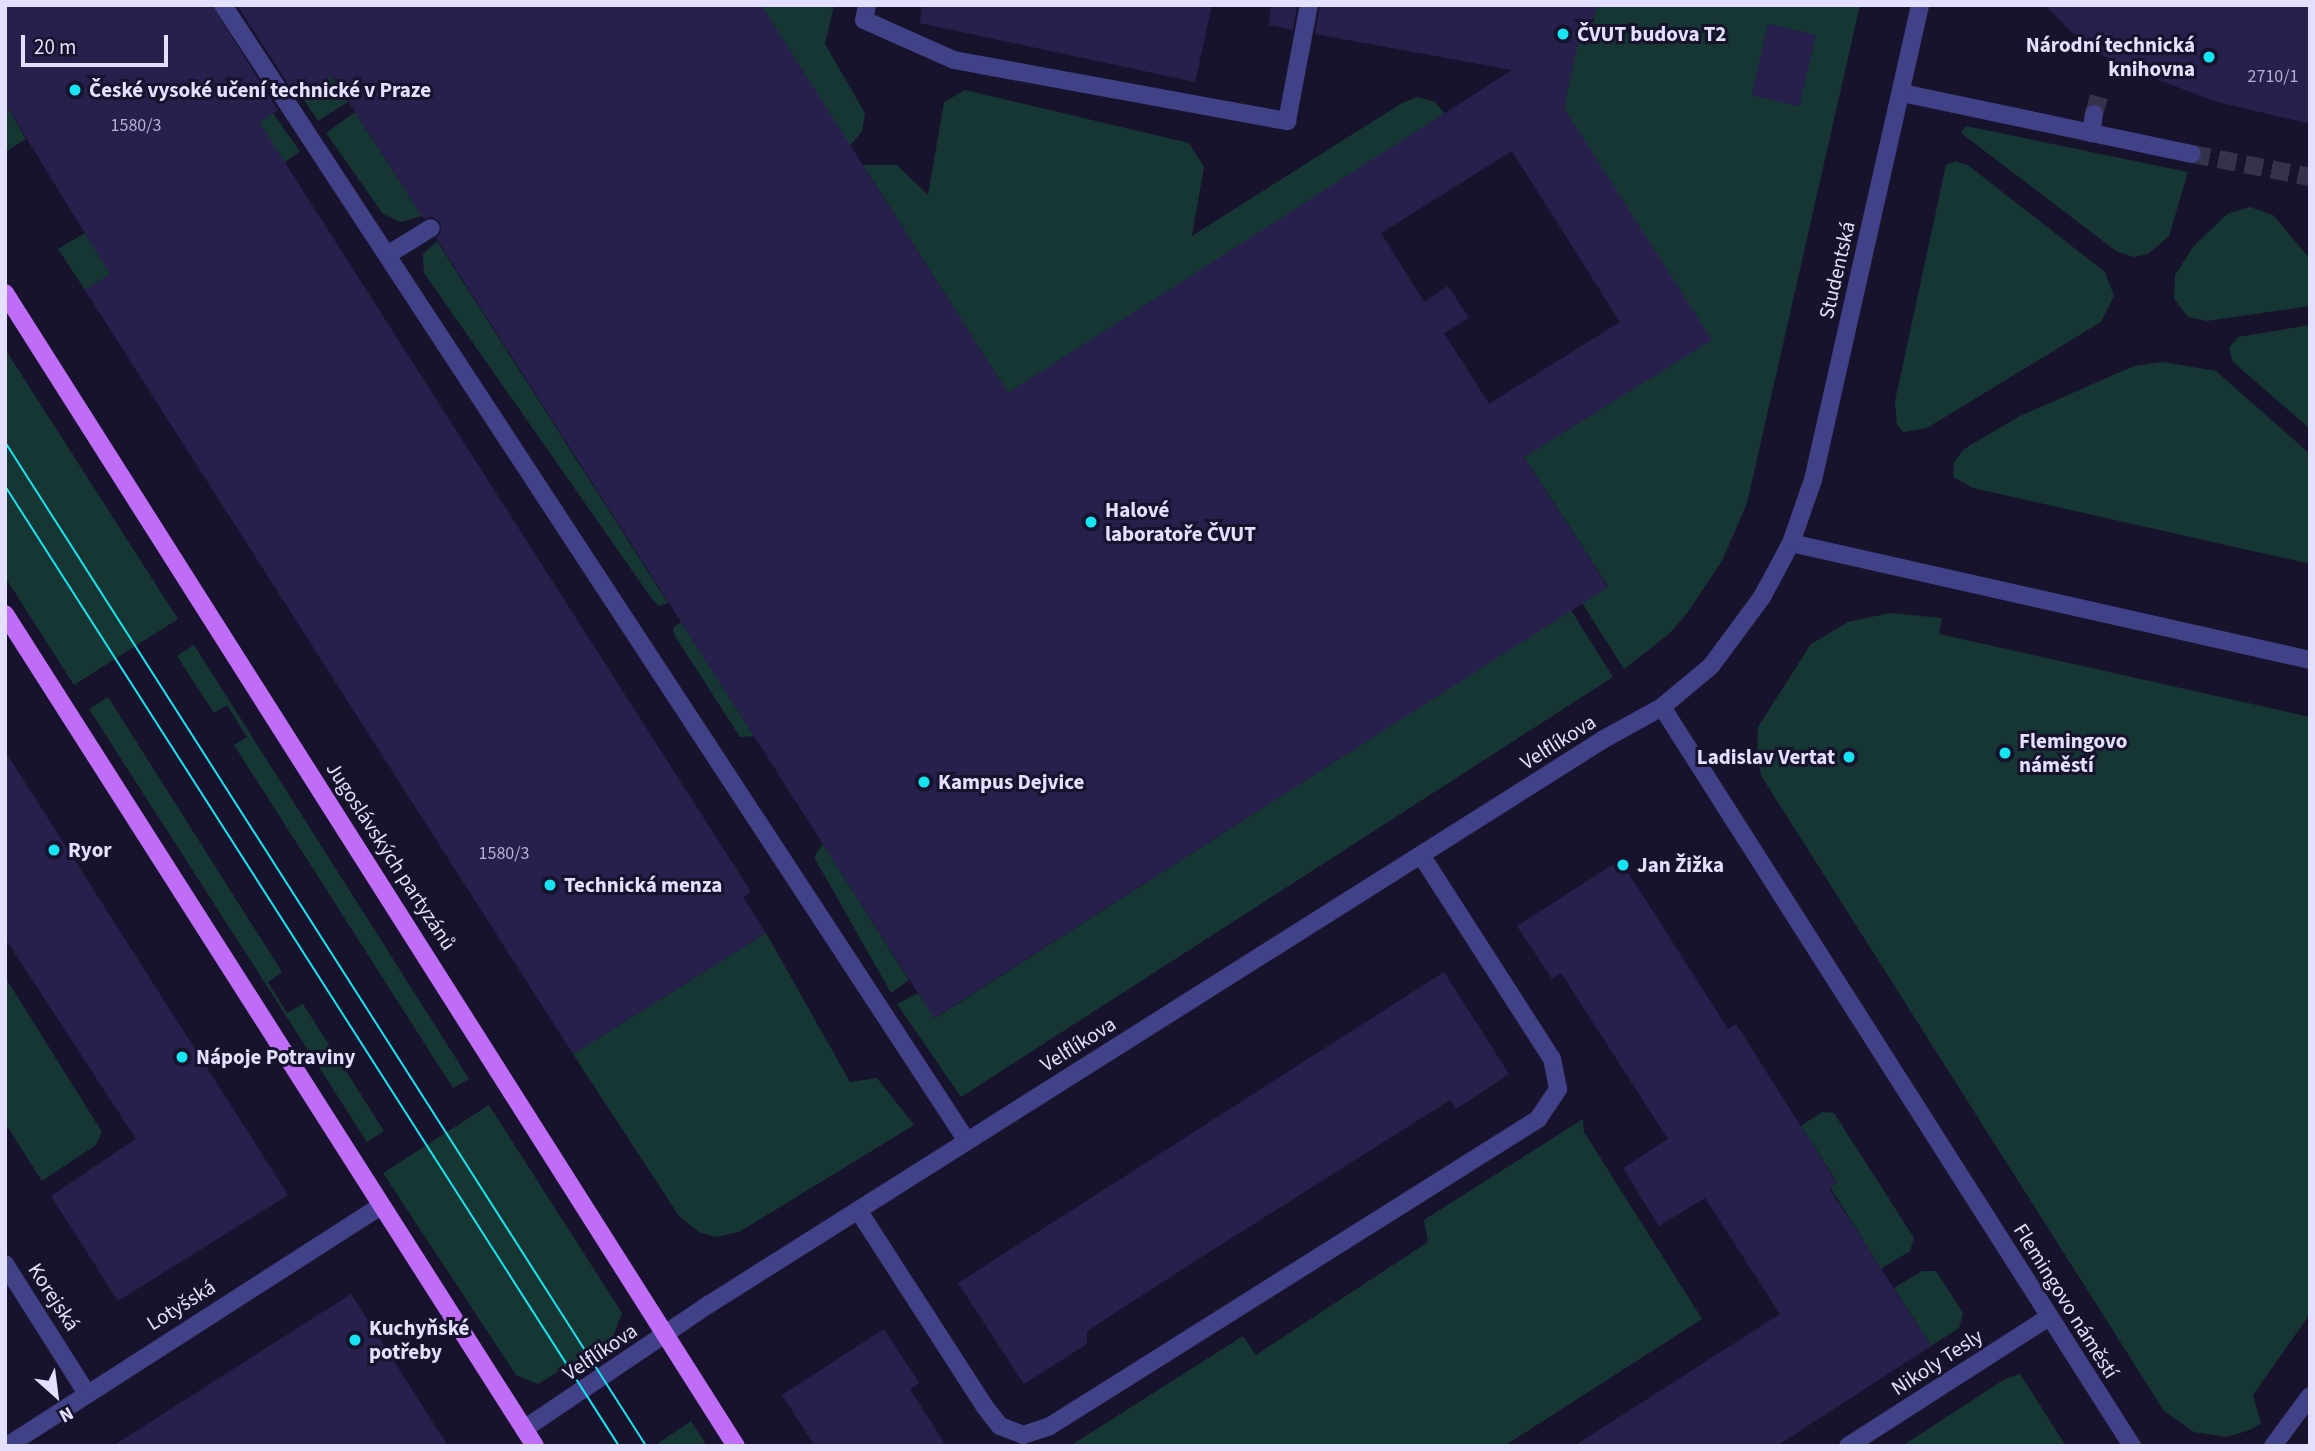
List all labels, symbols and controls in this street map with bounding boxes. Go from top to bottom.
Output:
scale bar [24,21,172,65]
place label: ČVUT budova T2 [1577,21,1726,47]
marker: ČVUT budova T2 [1555,26,1571,42]
text: 20 m [34,32,76,62]
place label: Národní technická knihovna [2026,32,2195,82]
marker: Národní technická knihovna [2201,49,2217,65]
house number: 2710/1 [2247,66,2299,88]
place label: České vysoké učení technické v Praze [89,77,431,103]
marker: České vysoké učení technické v Praze [67,82,83,98]
house number: 1580/3 [110,115,162,137]
street label: Studentská [1814,219,1860,321]
place label: Halové laboratoře ČVUT [1105,497,1256,547]
marker: Halové laboratoře ČVUT [1083,514,1099,530]
street label: Velflíkova [1516,709,1600,775]
place label: Flemingovo náměstí [2019,728,2127,778]
place label: Ladislav Vertat [1697,744,1835,770]
marker: Flemingovo náměstí [1997,745,2013,761]
marker: Ladislav Vertat [1841,749,1857,765]
street label: Jugoslávských partyzánů [321,757,461,955]
place label: Kampus Dejvice [938,769,1084,795]
marker: Kampus Dejvice [916,774,932,790]
place label: Ryor [68,837,112,863]
marker: Ryor [46,842,62,858]
house number: 1580/3 [478,843,530,865]
place label: Jan Žižka [1637,852,1724,878]
marker: Jan Žižka [1615,857,1631,873]
place label: Technická menza [564,872,722,898]
marker: Technická menza [542,877,558,893]
street label: Velflíkova [1036,1011,1120,1077]
place label: Nápoje Potraviny [196,1044,355,1070]
marker: Nápoje Potraviny [174,1049,190,1065]
street label: Flemingovo náměstí [2008,1219,2124,1383]
street label: Korejská [23,1258,85,1336]
street label: Lotyšská [142,1274,220,1336]
place label: Kuchyňské potřeby [369,1315,469,1365]
street label: Velflíkova [558,1318,642,1386]
street label: Nikoly Tesly [1887,1323,1987,1401]
marker: Kuchyňské potřeby [347,1332,363,1348]
north arrow [21,1360,91,1430]
text: N [54,1399,78,1429]

